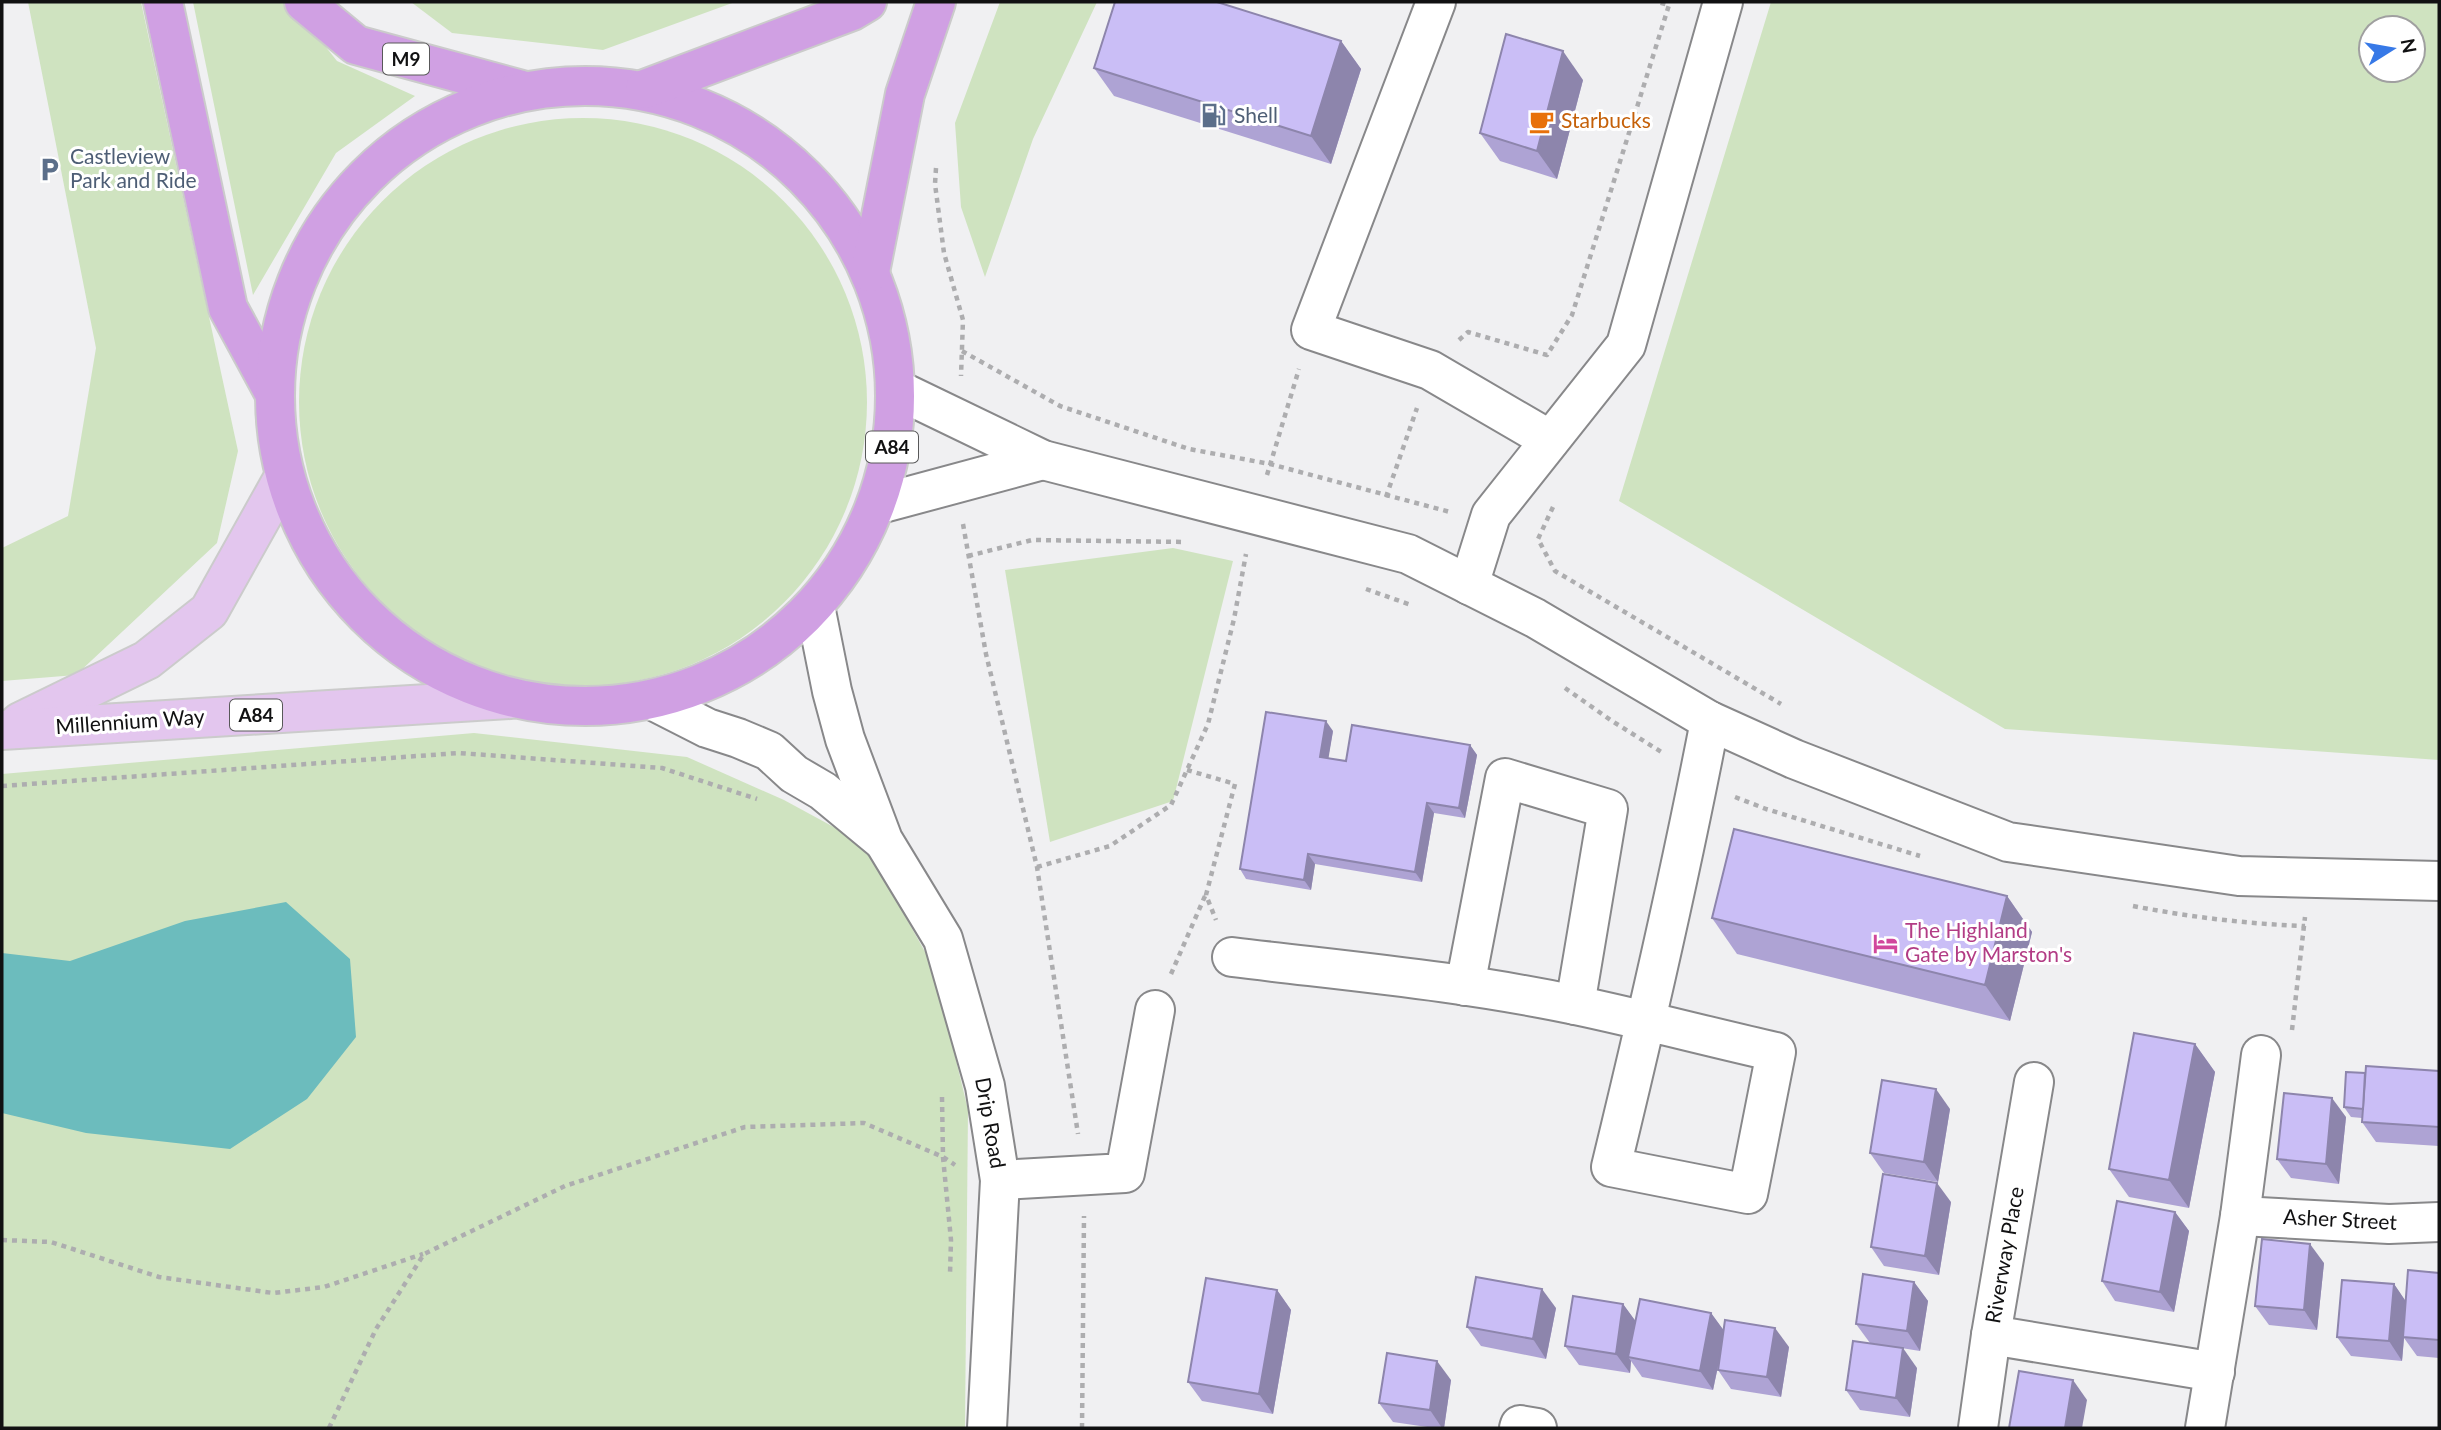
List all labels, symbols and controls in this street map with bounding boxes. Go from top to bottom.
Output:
north arrow [2357,14,2427,84]
text: N [2396,36,2422,55]
road number: M9 [383,44,429,74]
fuel station icon: Shell [1200,102,1228,130]
place label: Shell [1234,102,1278,127]
cafe icon: Starbucks [1527,107,1555,135]
place label: Starbucks [1561,107,1651,132]
place label: Castleview Park and Ride [70,143,197,192]
parking icon: Castleview Park and Ride [36,155,64,183]
road number: A84 [866,432,918,462]
road number: A84 [230,700,282,730]
street label: Millennium Way [54,703,206,738]
place label: The Highland Gate by Marston's [1905,917,2072,966]
hotel icon: The Highland Gate by Marston's [1871,929,1899,957]
street label: Drip Road [971,1075,1012,1170]
street label: Riverway Place [1979,1184,2028,1325]
street label: Asher Street [2283,1203,2398,1234]

